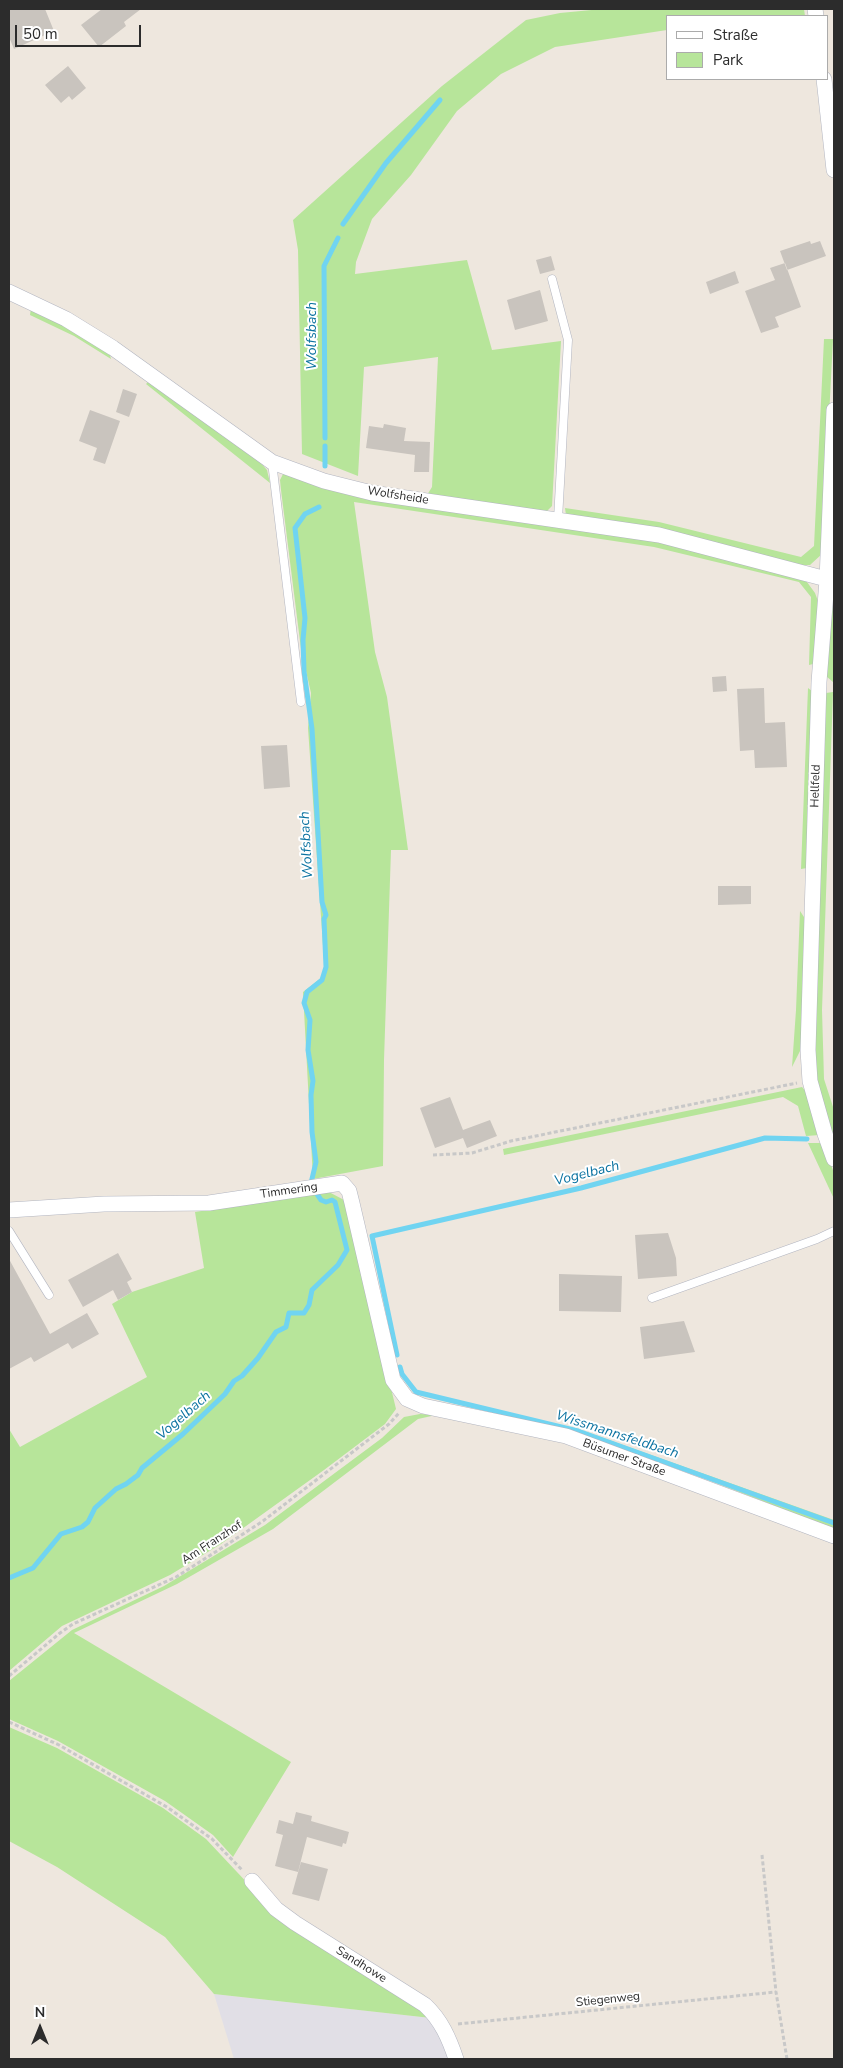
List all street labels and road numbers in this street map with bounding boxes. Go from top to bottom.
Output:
street label: Wolfsheide [366,484,430,508]
street label: Hellfeld [808,764,824,808]
street label: Timmering [259,1180,319,1202]
street label: Büsumer Straße [581,1436,667,1480]
street label: Am Franzhof [179,1518,245,1568]
street label: Sandhowe [333,1944,389,1986]
street label: Stiegenweg [575,1989,641,2011]

